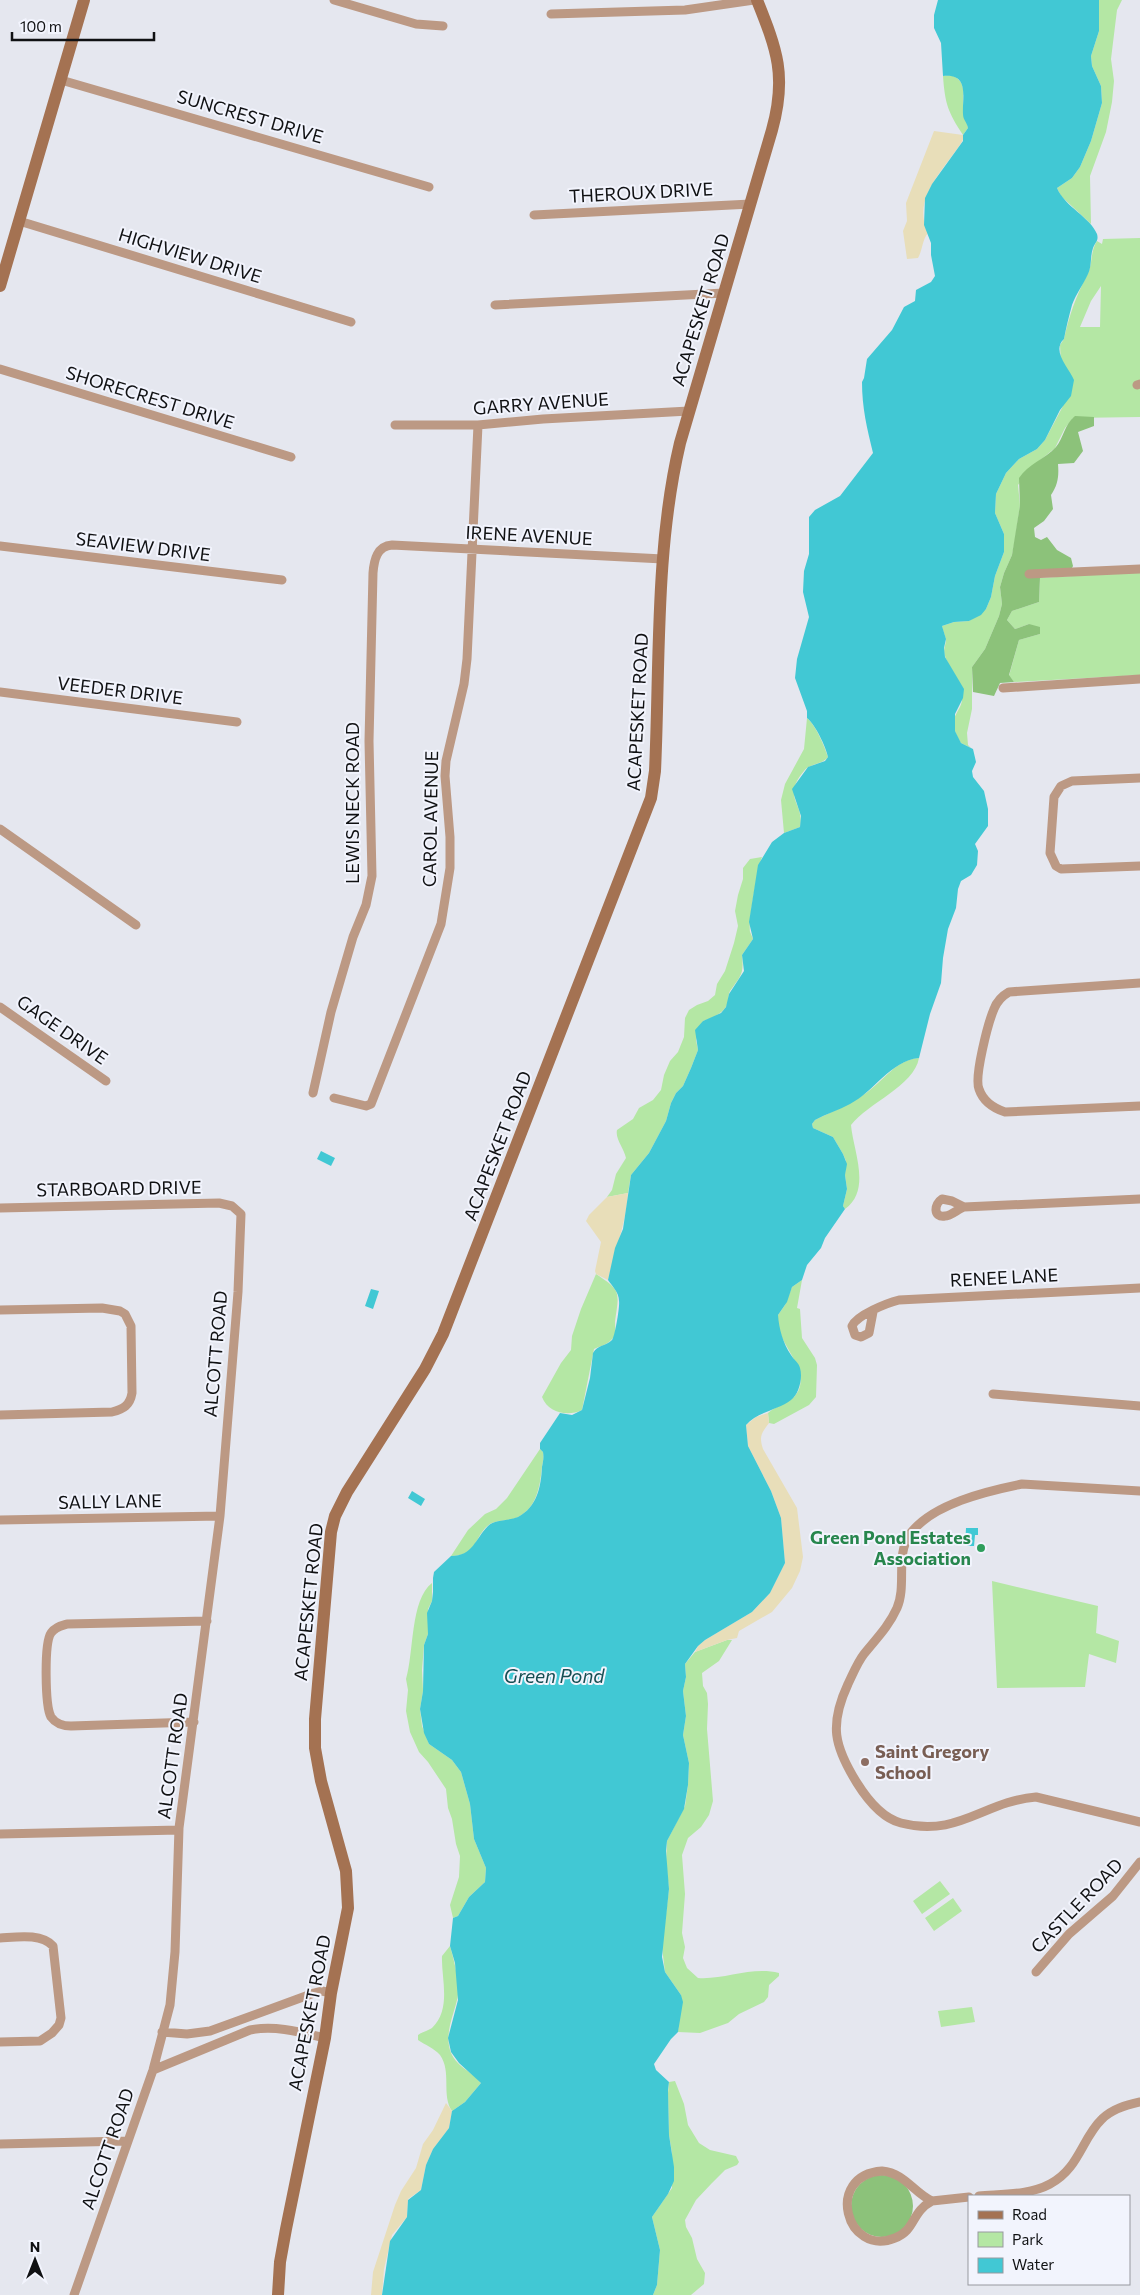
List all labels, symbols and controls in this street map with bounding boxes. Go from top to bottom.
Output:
scale bar [12,10,155,42]
text: 100 m [20,17,62,35]
street label: SUNCREST DRIVE [175,85,326,147]
street label: THEROUX DRIVE [568,177,714,207]
street label: HIGHVIEW DRIVE [116,223,265,287]
street label: ACAPESKET ROAD [666,231,734,389]
street label: SHORECREST DRIVE [63,361,237,433]
street label: GARRY AVENUE [472,387,610,419]
street label: IRENE AVENUE [465,521,593,549]
street label: SEAVIEW DRIVE [74,527,212,565]
street label: ACAPESKET ROAD [622,632,652,792]
street label: VEEDER DRIVE [56,671,184,709]
street label: LEWIS NECK ROAD [341,722,363,884]
street label: CAROL AVENUE [418,751,442,887]
street label: GAGE DRIVE [13,990,112,1069]
street label: ACAPESKET ROAD [458,1068,536,1224]
street label: STARBOARD DRIVE [36,1176,202,1200]
street label: RENEE LANE [949,1263,1059,1291]
street label: ALCOTT ROAD [199,1290,231,1418]
street label: SALLY LANE [58,1489,162,1513]
street label: ACAPESKET ROAD [289,1522,327,1682]
place label: Green Pond Estates Association [810,1526,971,1569]
marker: Green Pond Estates Association [975,1542,987,1554]
water label: Green Pond [504,1664,605,1687]
street label: ALCOTT ROAD [152,1691,192,1820]
place label: Saint Gregory School [875,1740,989,1783]
marker: Saint Gregory School [859,1756,871,1768]
street label: CASTLE ROAD [1026,1854,1127,1957]
street label: ACAPESKET ROAD [283,1933,335,2093]
street label: ALCOTT ROAD [76,2085,138,2212]
legend [968,2195,1130,2285]
text: Road [1012,2205,1047,2223]
text: Park [1012,2230,1043,2248]
north arrow [10,2235,60,2285]
text: N [30,2238,40,2255]
text: Water [1012,2255,1054,2273]

